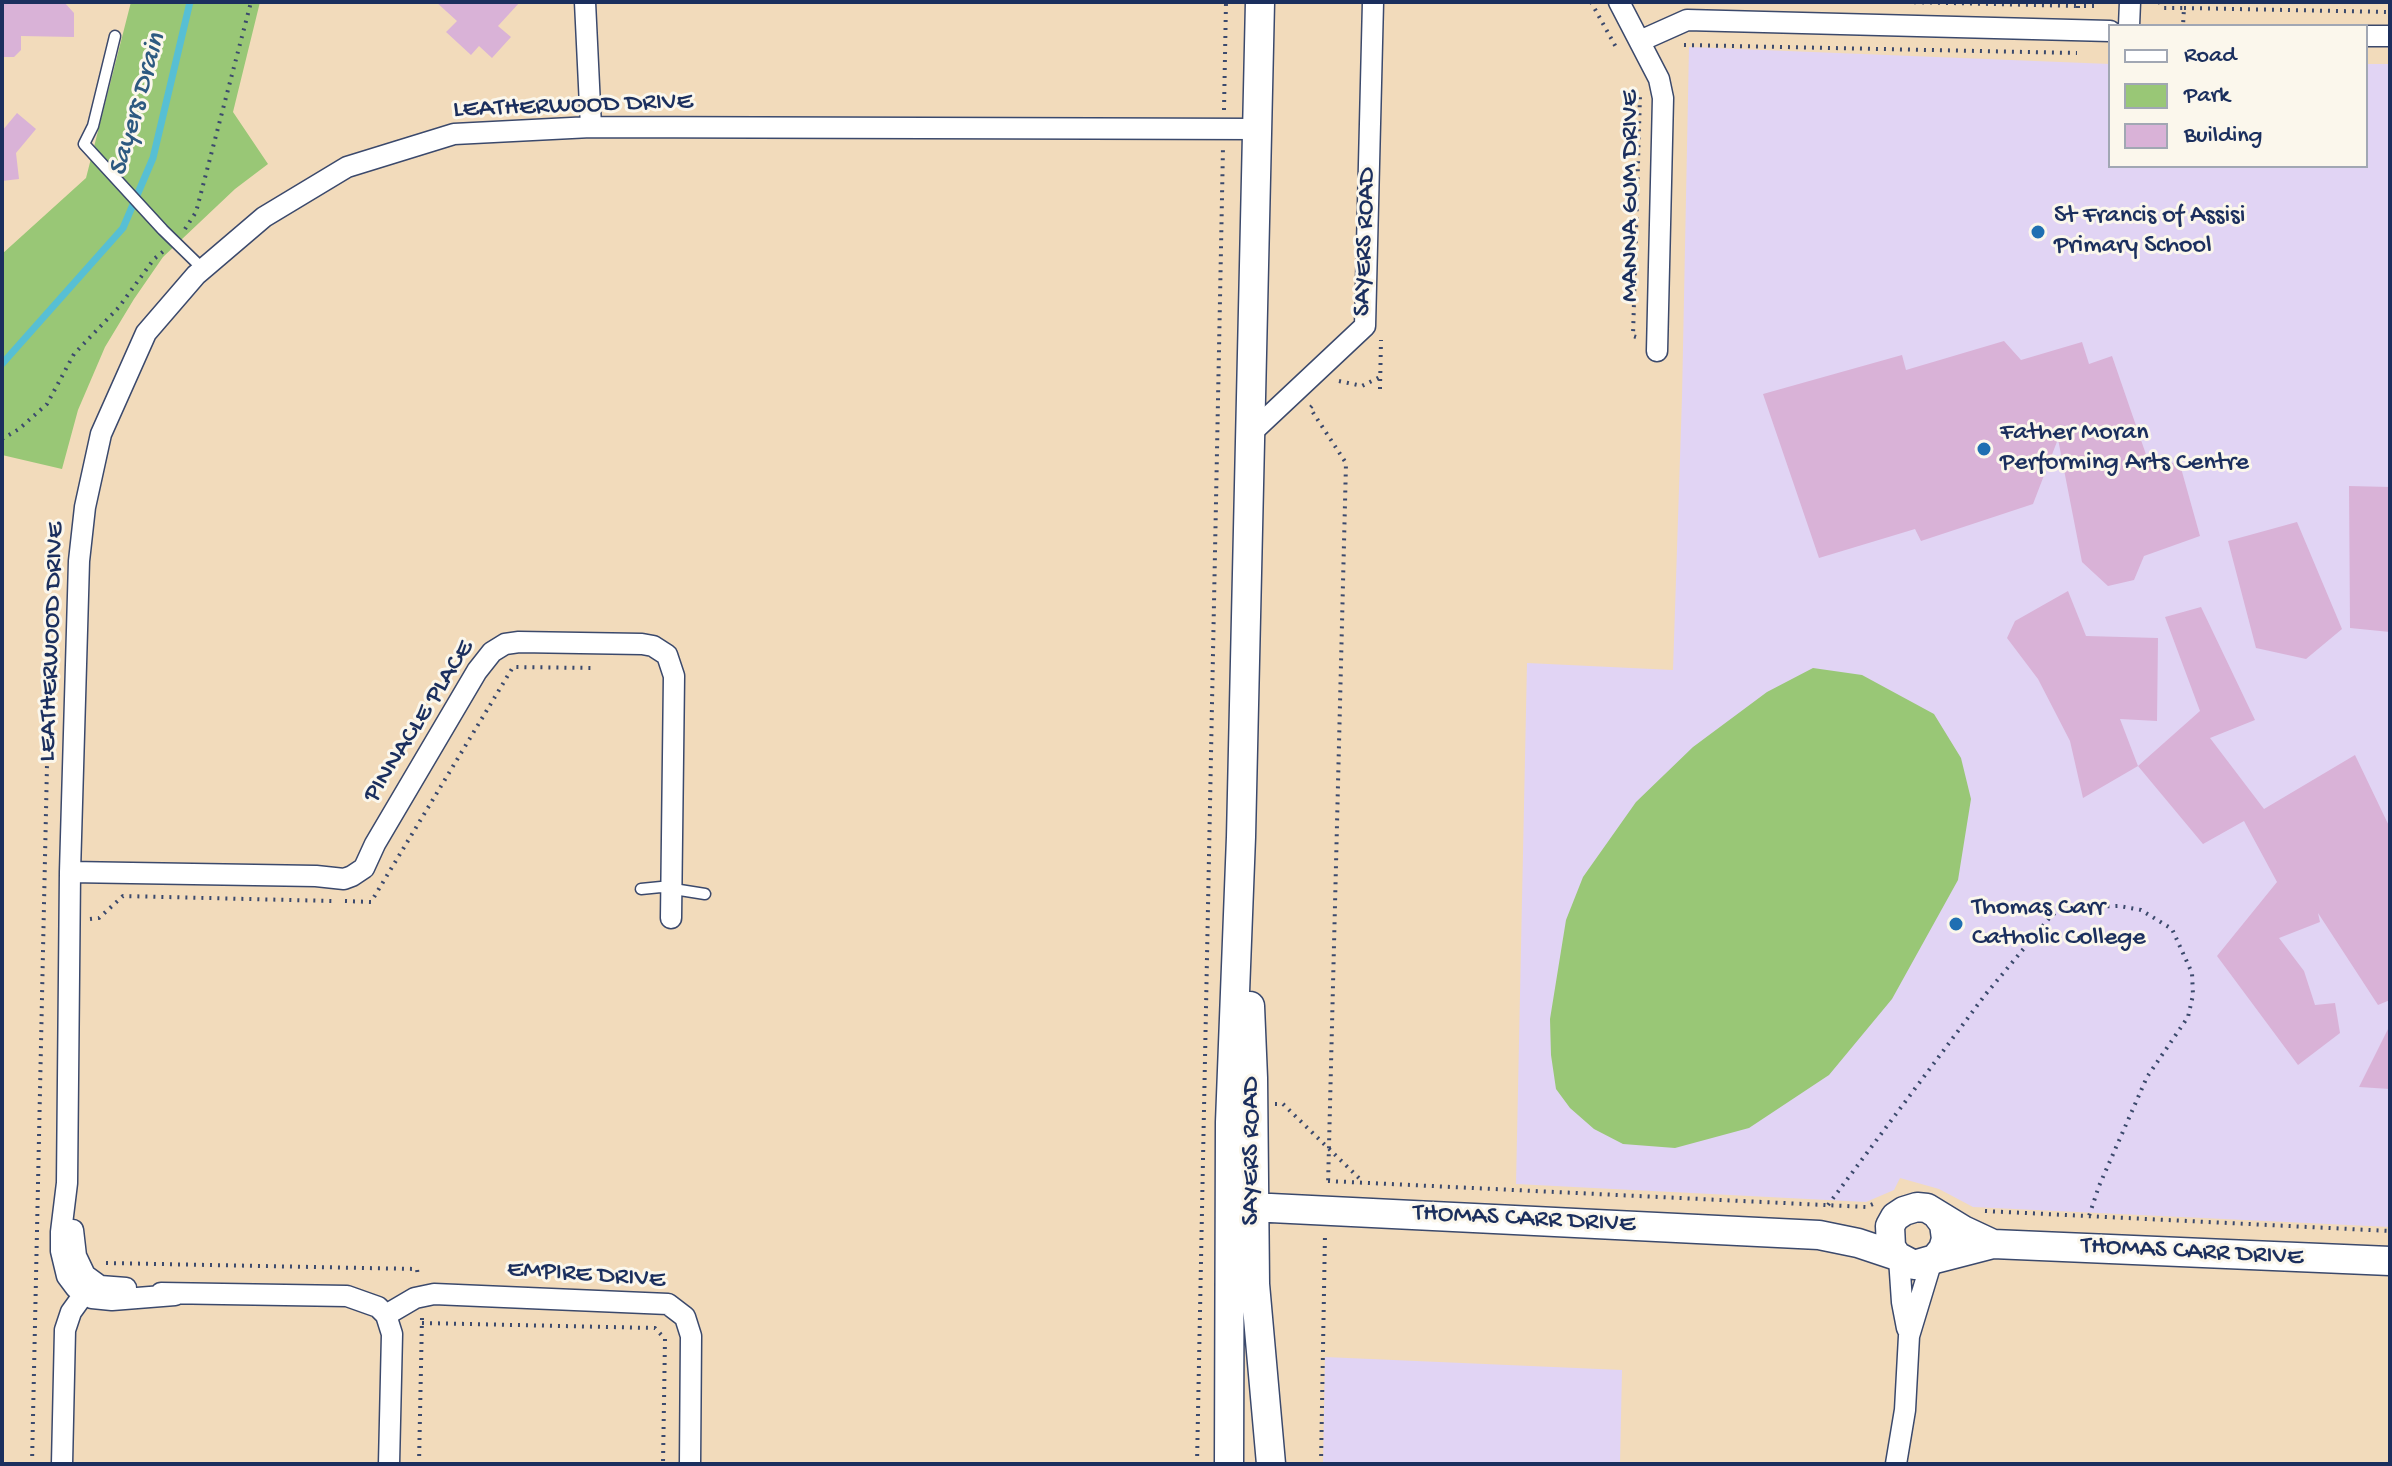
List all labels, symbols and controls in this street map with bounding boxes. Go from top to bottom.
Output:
legend [2108,24,2368,168]
water label: Sayers Drain [103,30,175,180]
text: Road [2184,42,2236,71]
text: Park [2184,82,2230,111]
street label: LEATHERWOOD DRIVE [453,87,693,127]
street label: MANNA GUM DRIVE [1616,90,1648,302]
text: Building [2184,122,2262,151]
street label: SAYERS ROAD [1348,167,1384,317]
place label: St Francis of Assisi Primary School [2054,201,2245,262]
marker: St Francis of Assisi Primary School [2029,223,2047,241]
place label: Father Moran Performing Arts Centre [2000,418,2249,480]
marker: Father Moran Performing Arts Centre [1975,440,1993,458]
street label: LEATHERWOOD DRIVE [33,522,73,762]
street label: PINNACLE PLACE [358,635,482,809]
place label: Thomas Carr Catholic College [1972,893,2146,954]
marker: Thomas Carr Catholic College [1947,915,1965,933]
street label: SAYERS ROAD [1237,1076,1269,1226]
street label: THOMAS CARR DRIVE [1412,1199,1636,1241]
street label: THOMAS CARR DRIVE [2080,1232,2304,1274]
street label: EMPIRE DRIVE [506,1255,666,1297]

